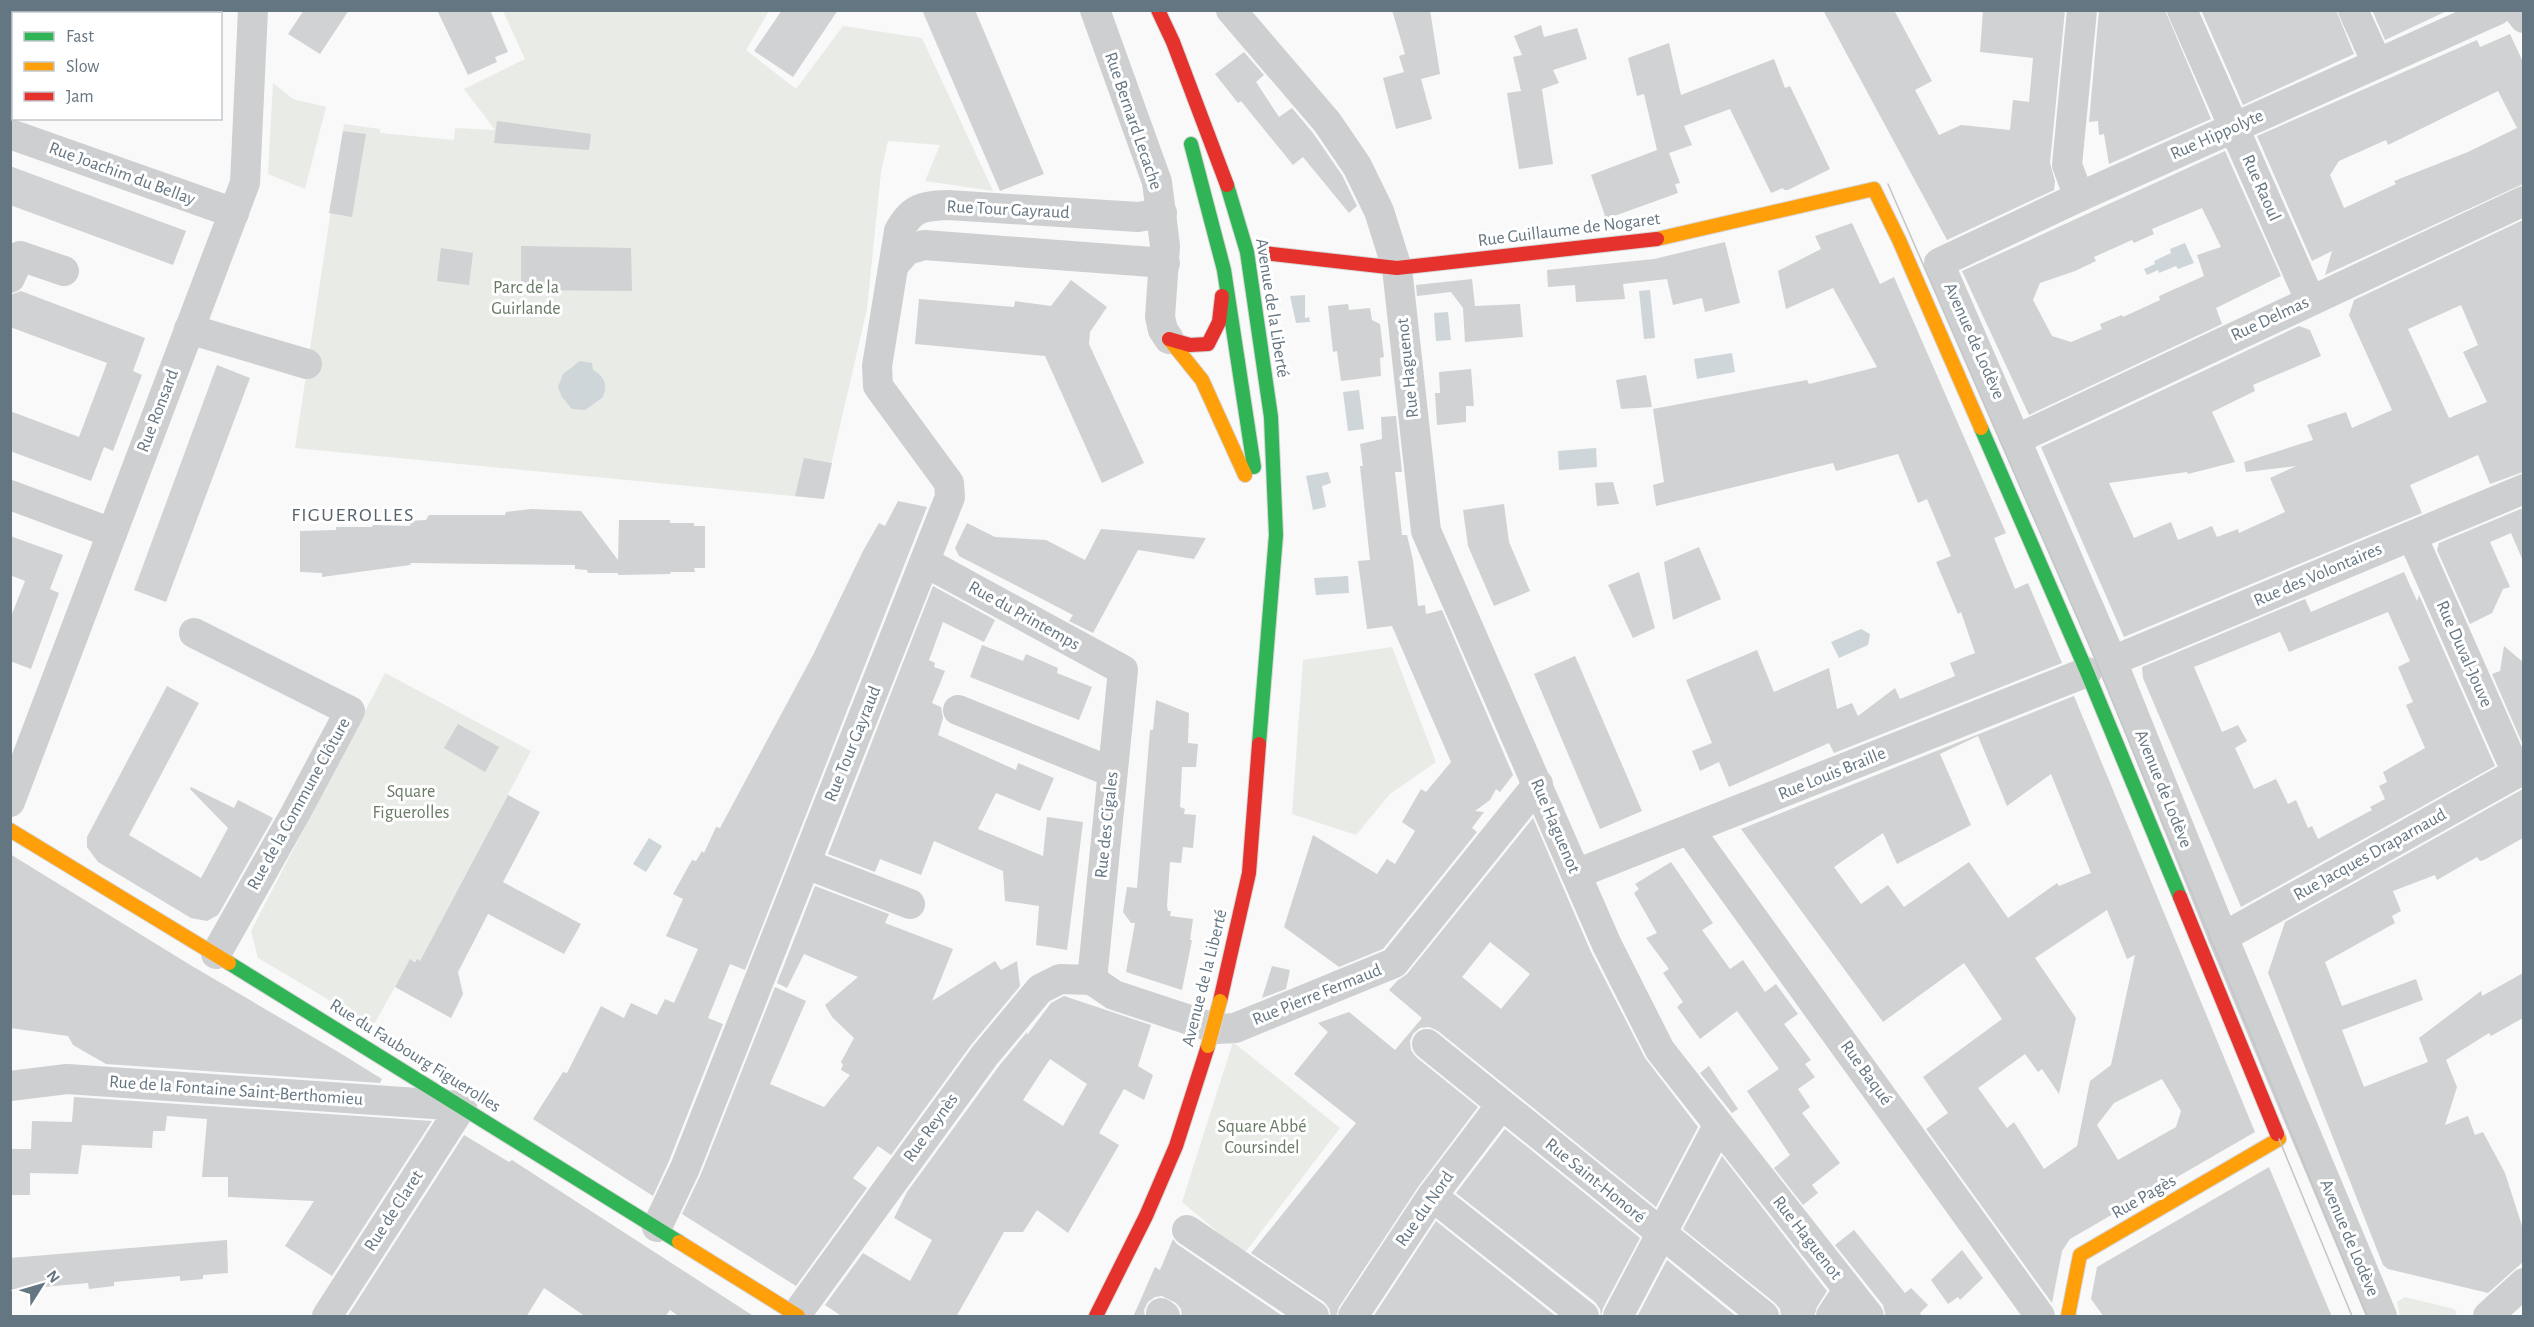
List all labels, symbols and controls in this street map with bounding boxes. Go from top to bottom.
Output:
legend [12,12,222,120]
text: Fast [66,28,94,46]
street label: Rue Bernard Lecache [1101,50,1165,192]
text: Slow [66,58,99,76]
text: Jam [66,88,94,106]
street label: Rue Hippolyte [2168,106,2266,164]
street label: Rue Joachim du Bellay [46,139,198,209]
street label: Rue Raoul [2238,152,2284,224]
street label: Rue Tour Gayraud [946,198,1070,222]
street label: Rue Guillaume de Nogaret [1477,210,1662,250]
street label: Avenue de la Liberté [1252,237,1292,379]
park label: Parc de la Guirlande [491,279,561,318]
street label: Avenue de Lodève [1940,280,2008,402]
street label: Rue Delmas [2228,293,2312,345]
street label: Rue Haguenot [1394,317,1422,419]
street label: Rue Ronsard [134,367,182,455]
district label: FIGUEROLLES [291,505,415,525]
street label: Rue des Volontaires [2251,540,2385,610]
street label: Rue du Printemps [965,578,1083,654]
street label: Rue Duval-Jouve [2433,598,2495,710]
street label: Rue Tour Gayraud [822,684,884,804]
street label: Rue de la Commune Clôture [244,715,354,893]
street label: Avenue de Lodève [2131,727,2195,851]
street label: Rue Louis Braille [1776,744,1888,804]
street label: Rue des Cigales [1092,771,1122,879]
street label: Rue Haguenot [1527,776,1583,876]
park label: Square Figuerolles [373,783,449,822]
street label: Rue Jacques Draparnaud [2291,806,2449,904]
street label: Avenue de la Liberté [1179,908,1231,1048]
street label: Rue Pierre Fermaud [1250,961,1384,1029]
street label: Rue du Faubourg Figuerolles [326,996,504,1116]
street label: Rue Baqué [1837,1038,1895,1108]
street label: Rue de la Fontaine Saint-Berthomieu [108,1073,364,1109]
street label: Rue Reynès [900,1090,962,1166]
park label: Square Abbé Coursindel [1218,1118,1306,1157]
street label: Rue Saint-Honoré [1541,1135,1649,1227]
street label: Rue de Claret [361,1167,427,1255]
street label: Rue du Nord [1393,1168,1457,1250]
street label: Rue Pagès [2109,1171,2179,1223]
street label: Avenue de Lodève [2316,1177,2382,1299]
street label: Rue Haguenot [1769,1193,1845,1283]
north arrow [12,1255,72,1315]
text: N [43,1267,63,1286]

